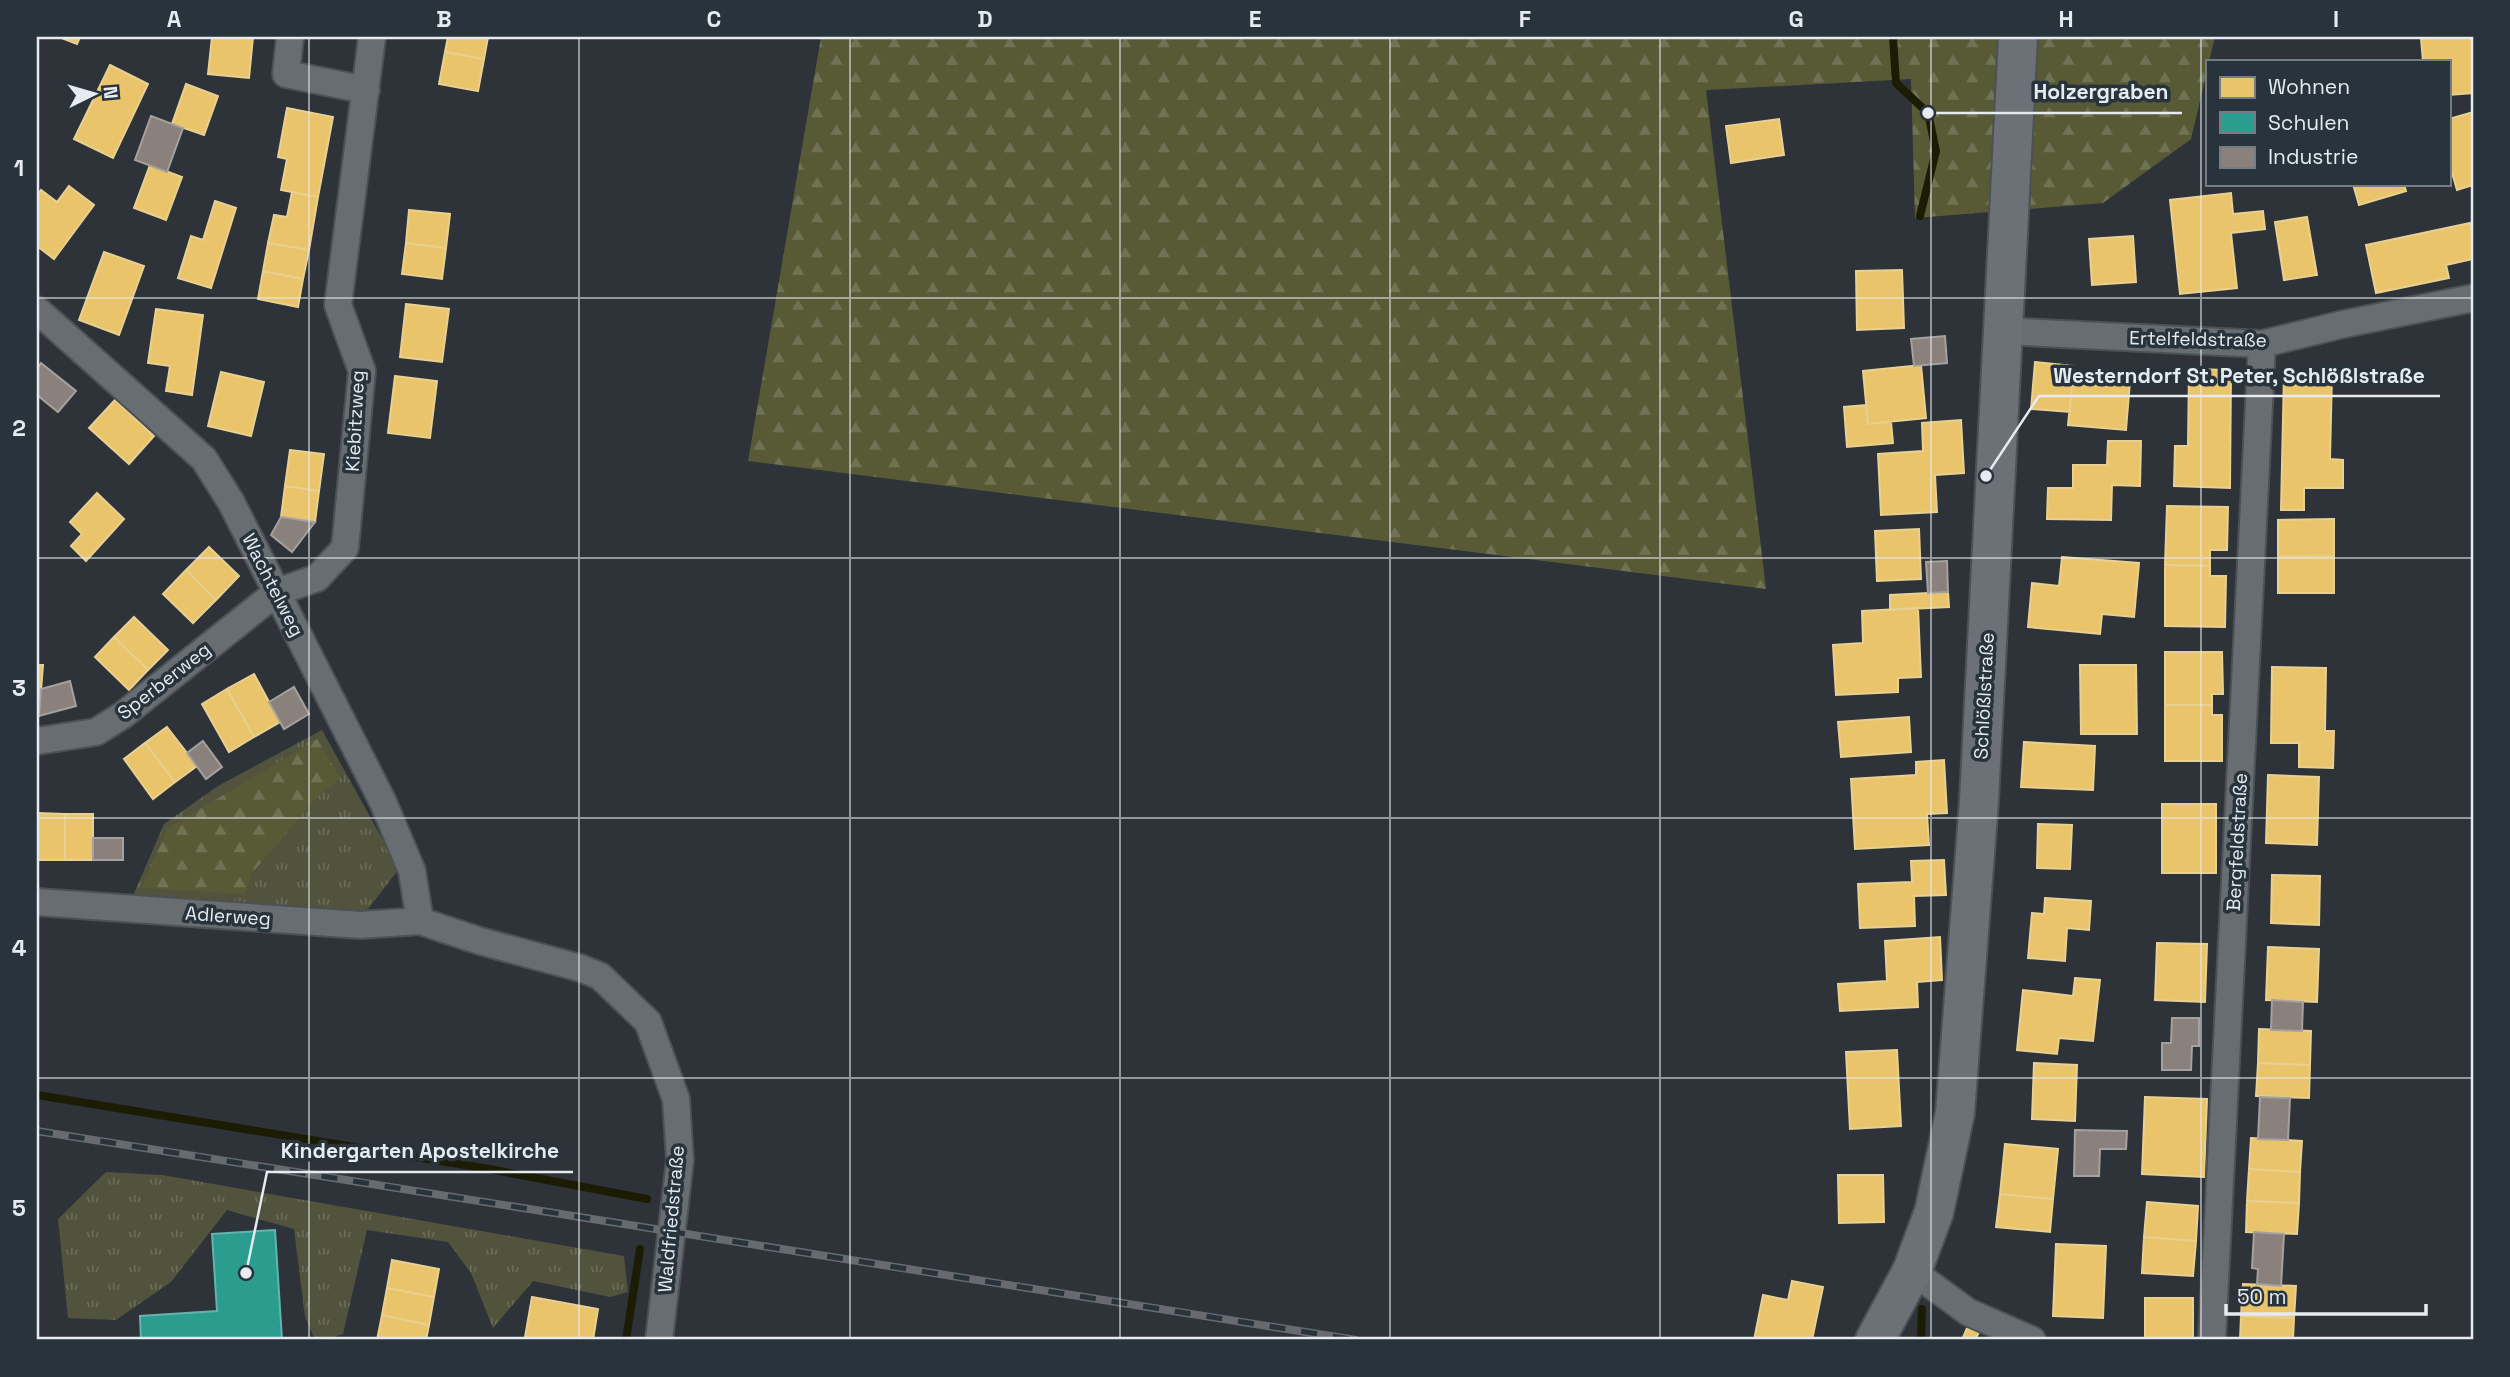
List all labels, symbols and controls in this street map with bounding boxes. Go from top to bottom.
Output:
text: A [167,4,182,34]
text: B [436,4,452,34]
text: C [707,4,721,34]
text: D [977,4,993,34]
text: E [1249,4,1261,34]
text: F [1519,4,1531,34]
text: G [1788,4,1804,34]
text: H [2058,4,2074,34]
text: I [2333,4,2339,34]
north arrow [60,60,130,130]
legend [2206,60,2450,186]
callout: Holzergraben [2019,71,2182,113]
text: Wohnen [2268,73,2350,100]
text: Holzergraben [2033,78,2169,105]
text: N [97,85,123,100]
text: Schulen [2268,109,2349,136]
text: Industrie [2268,143,2358,170]
text: 1 [14,153,24,183]
street label: Ertelfeldstraße [2129,325,2267,353]
callout: Westerndorf St. Peter, Schlößlstraße [2039,354,2440,396]
text: Westerndorf St. Peter, Schlößlstraße [2053,362,2425,389]
street label: Kiebitzweg [340,370,370,472]
text: 2 [12,413,26,443]
street label: Wachtelweg [236,529,310,641]
street label: Schlößlstraße [1968,632,2000,760]
street label: Sperberweg [112,637,216,725]
text: 3 [12,673,26,703]
street label: Bergfeldstraße [2221,772,2253,912]
street label: Adlerweg [184,901,272,931]
text: 4 [12,933,27,963]
callout: Kindergarten Apostelkirche [267,1130,573,1172]
text: Kindergarten Apostelkirche [281,1137,559,1164]
street label: Waldfriedstraße [652,1144,690,1294]
text: 5 [12,1193,26,1223]
scale bar [2226,1272,2426,1316]
text: 50 m [2237,1283,2287,1310]

